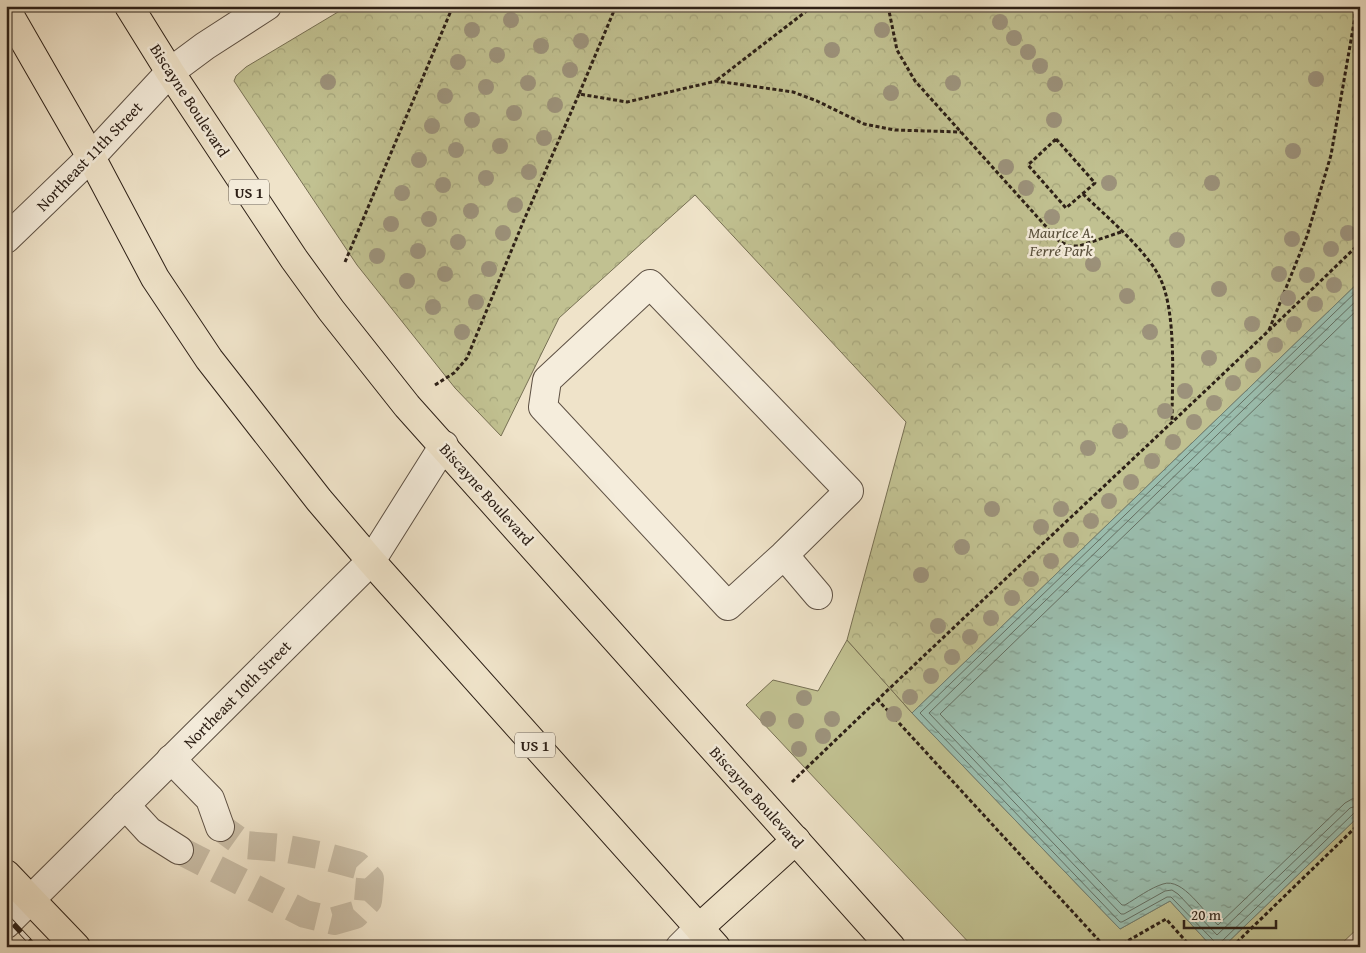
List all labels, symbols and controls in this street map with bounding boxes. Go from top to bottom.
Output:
street label: Biscayne Boulevard [144,39,236,162]
street label: Northeast 11th Street [30,95,148,216]
road number: US 1 [229,180,269,204]
park label: Maurice A. Ferré Park [1028,220,1094,262]
street label: Biscayne Boulevard [434,437,540,551]
street label: Northeast 10th Street [177,634,297,754]
road number: US 1 [515,732,555,758]
street label: Biscayne Boulevard [704,740,810,854]
scale bar [1184,898,1276,930]
text: 20 m [1191,904,1222,925]

